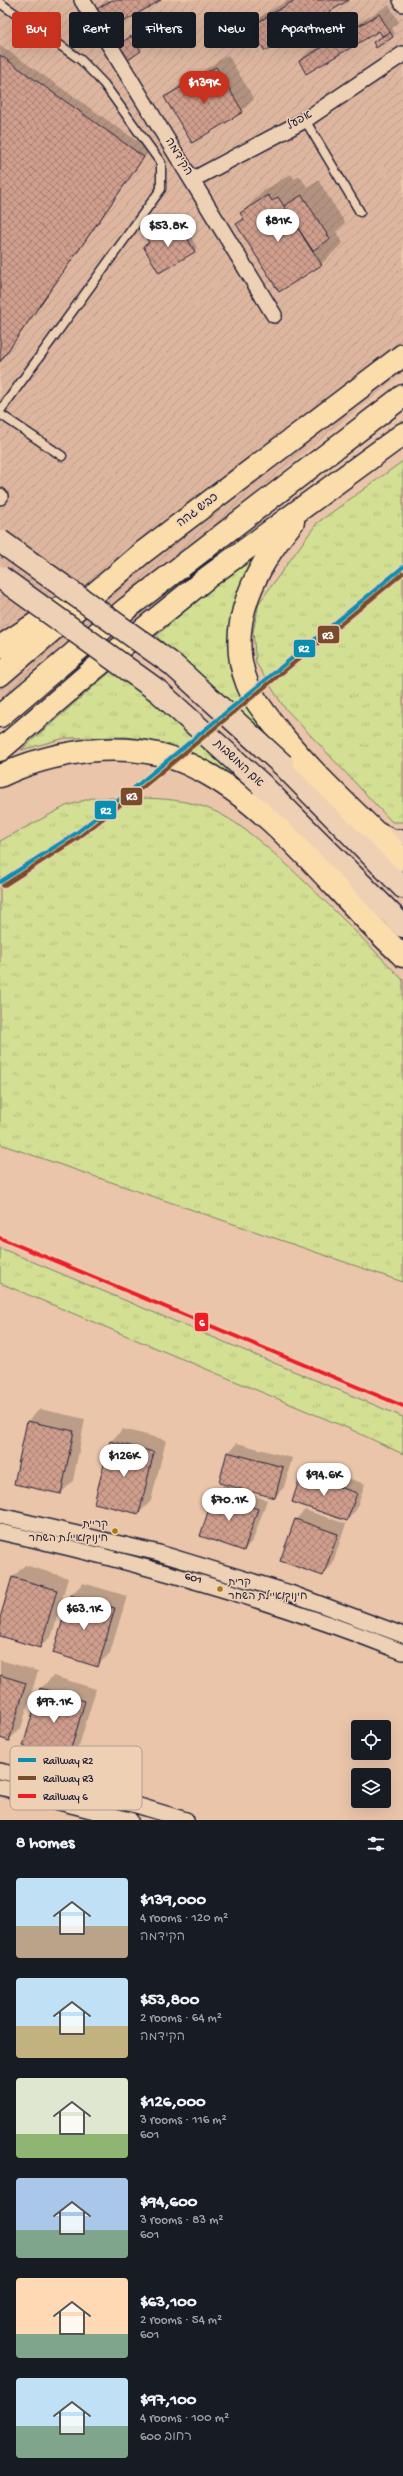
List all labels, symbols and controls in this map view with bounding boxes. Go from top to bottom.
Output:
chip: Buy [12,12,61,48]
chip: Rent [69,12,124,48]
chip: Filters [132,12,196,48]
chip: New [204,12,259,48]
chip: Apartment [267,12,358,48]
pin: $139K [176,71,232,105]
text: $139K [188,76,220,91]
street label: אפעל [284,107,315,134]
street label: הקידמה [161,136,195,178]
pin: $81K [254,209,302,243]
pin: $53.8K [135,214,201,248]
text: $81K [265,214,291,229]
text: $53.8K [149,219,187,234]
street label: כביש גהה [175,491,221,531]
line badge: R3 [317,625,340,644]
text: R3 [321,631,334,643]
line badge: R2 [293,639,316,658]
text: R2 [297,644,310,656]
street label: אם המושבות [209,737,266,791]
line badge: R3 [120,787,143,806]
text: R3 [125,792,138,804]
line badge: R2 [94,800,117,820]
text: R2 [99,806,112,818]
line badge: 6 [194,1312,209,1332]
text: 6 [199,1318,205,1330]
pin: $126K [96,1444,152,1478]
text: $126K [108,1449,140,1464]
pin: $94.6K [291,1463,357,1497]
text: $94.6K [306,1468,342,1483]
pin: $70.1K [196,1488,262,1522]
text: $70.1K [211,1493,247,1508]
place label: קריית חינוך/איילת השחר [29,1519,108,1545]
marker: קריית חינוך/איילת השחר [110,1526,120,1536]
street label: 601 [182,1570,204,1588]
place label: קרית חינוך/איילת השחר [227,1577,307,1603]
marker: קרית חינוך/איילת השחר [215,1584,225,1594]
pin: $63.1K [51,1597,117,1631]
text: $63.1K [66,1602,102,1617]
pin: $97.1K [21,1690,87,1724]
text: $97.1K [36,1695,72,1710]
map controls [351,1720,391,1808]
button: locate [351,1720,391,1760]
legend [10,1746,142,1810]
text: Railway R2 [43,1756,94,1768]
button: layers [351,1768,391,1808]
text: Railway R3 [43,1774,94,1786]
text: Railway 6 [43,1792,88,1804]
icon: filters [365,1833,387,1855]
text: 8 homes [16,1834,74,1854]
text: $139,000 [140,1891,206,1911]
icon: home [48,1894,96,1942]
text: 4 rooms · 120 m² [140,1911,228,1926]
text: הקידמה [140,1930,185,1945]
text: $53,800 [140,1991,199,2011]
icon: home [48,1994,96,2042]
text: 2 rooms · 64 m² [140,2011,222,2026]
text: הקידמה [140,2030,185,2045]
text: $126,000 [140,2093,206,2113]
icon: home [48,2094,96,2142]
text: 3 rooms · 116 m² [140,2113,227,2128]
text: 601 [140,2128,159,2143]
text: $94,600 [140,2193,197,2213]
icon: home [48,2194,96,2242]
text: 3 rooms · 83 m² [140,2213,224,2228]
text: 601 [140,2228,159,2243]
text: $63,100 [140,2293,197,2313]
icon: home [48,2294,96,2342]
text: 2 rooms · 54 m² [140,2313,222,2328]
text: 601 [140,2328,159,2343]
text: $97,100 [140,2391,197,2411]
icon: home [48,2394,96,2442]
text: 4 rooms · 100 m² [140,2411,229,2426]
text: רחוב 600 [140,2430,192,2445]

